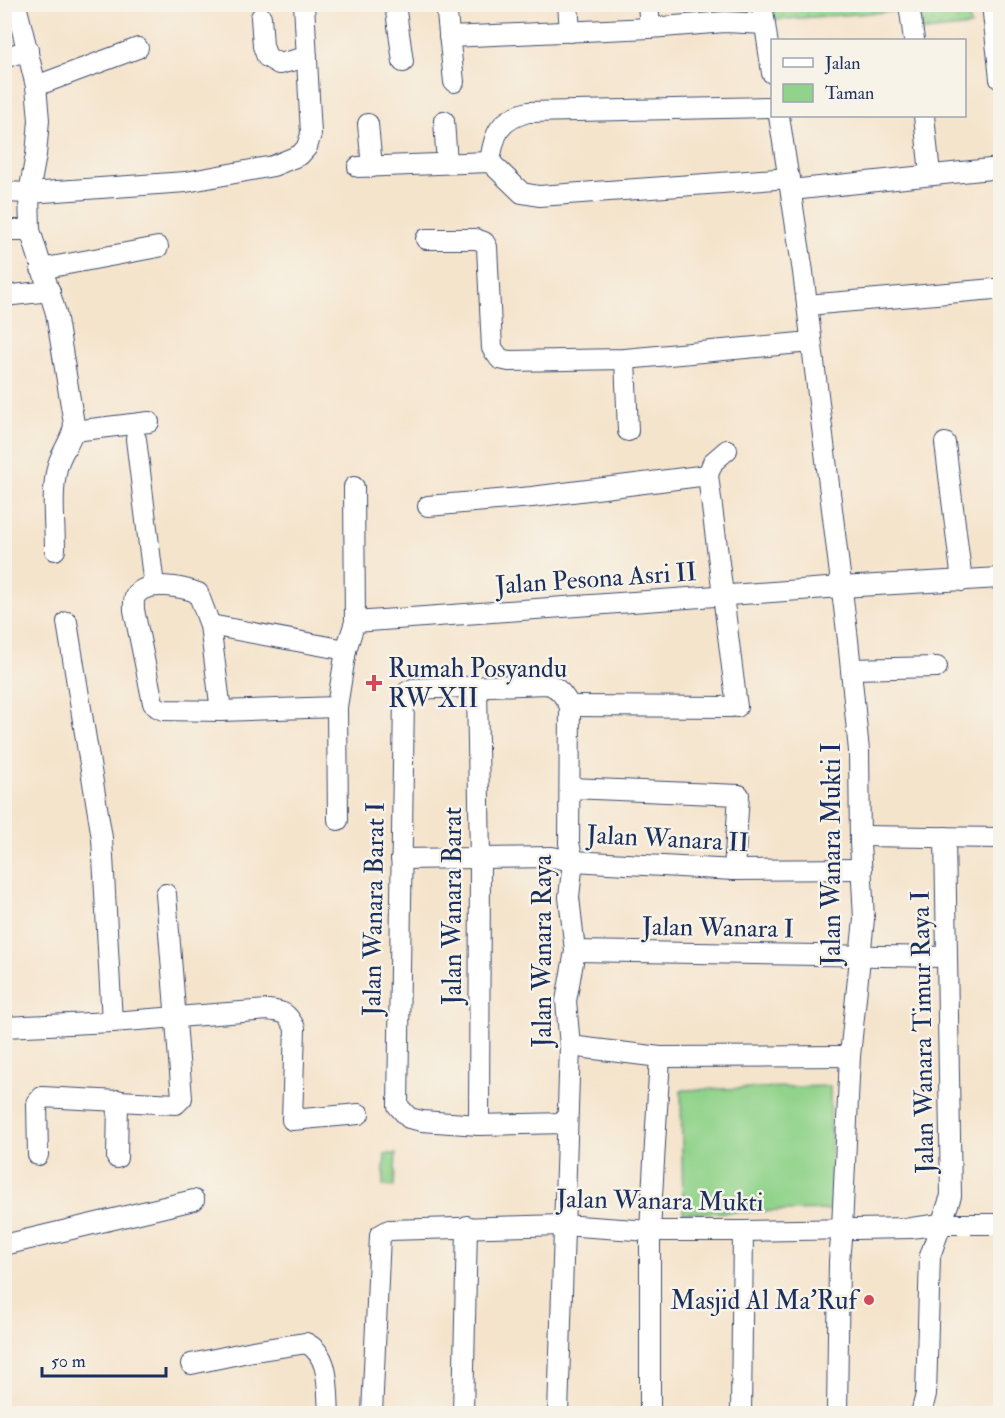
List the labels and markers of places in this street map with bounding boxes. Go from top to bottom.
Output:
place label: Rumah Posyandu RW XII [388,653,567,715]
marker: Rumah Posyandu RW XII [365,674,383,692]
place label: Masjid Al Ma'Ruf [670,1285,861,1317]
marker: Masjid Al Ma'Ruf [862,1293,876,1307]

